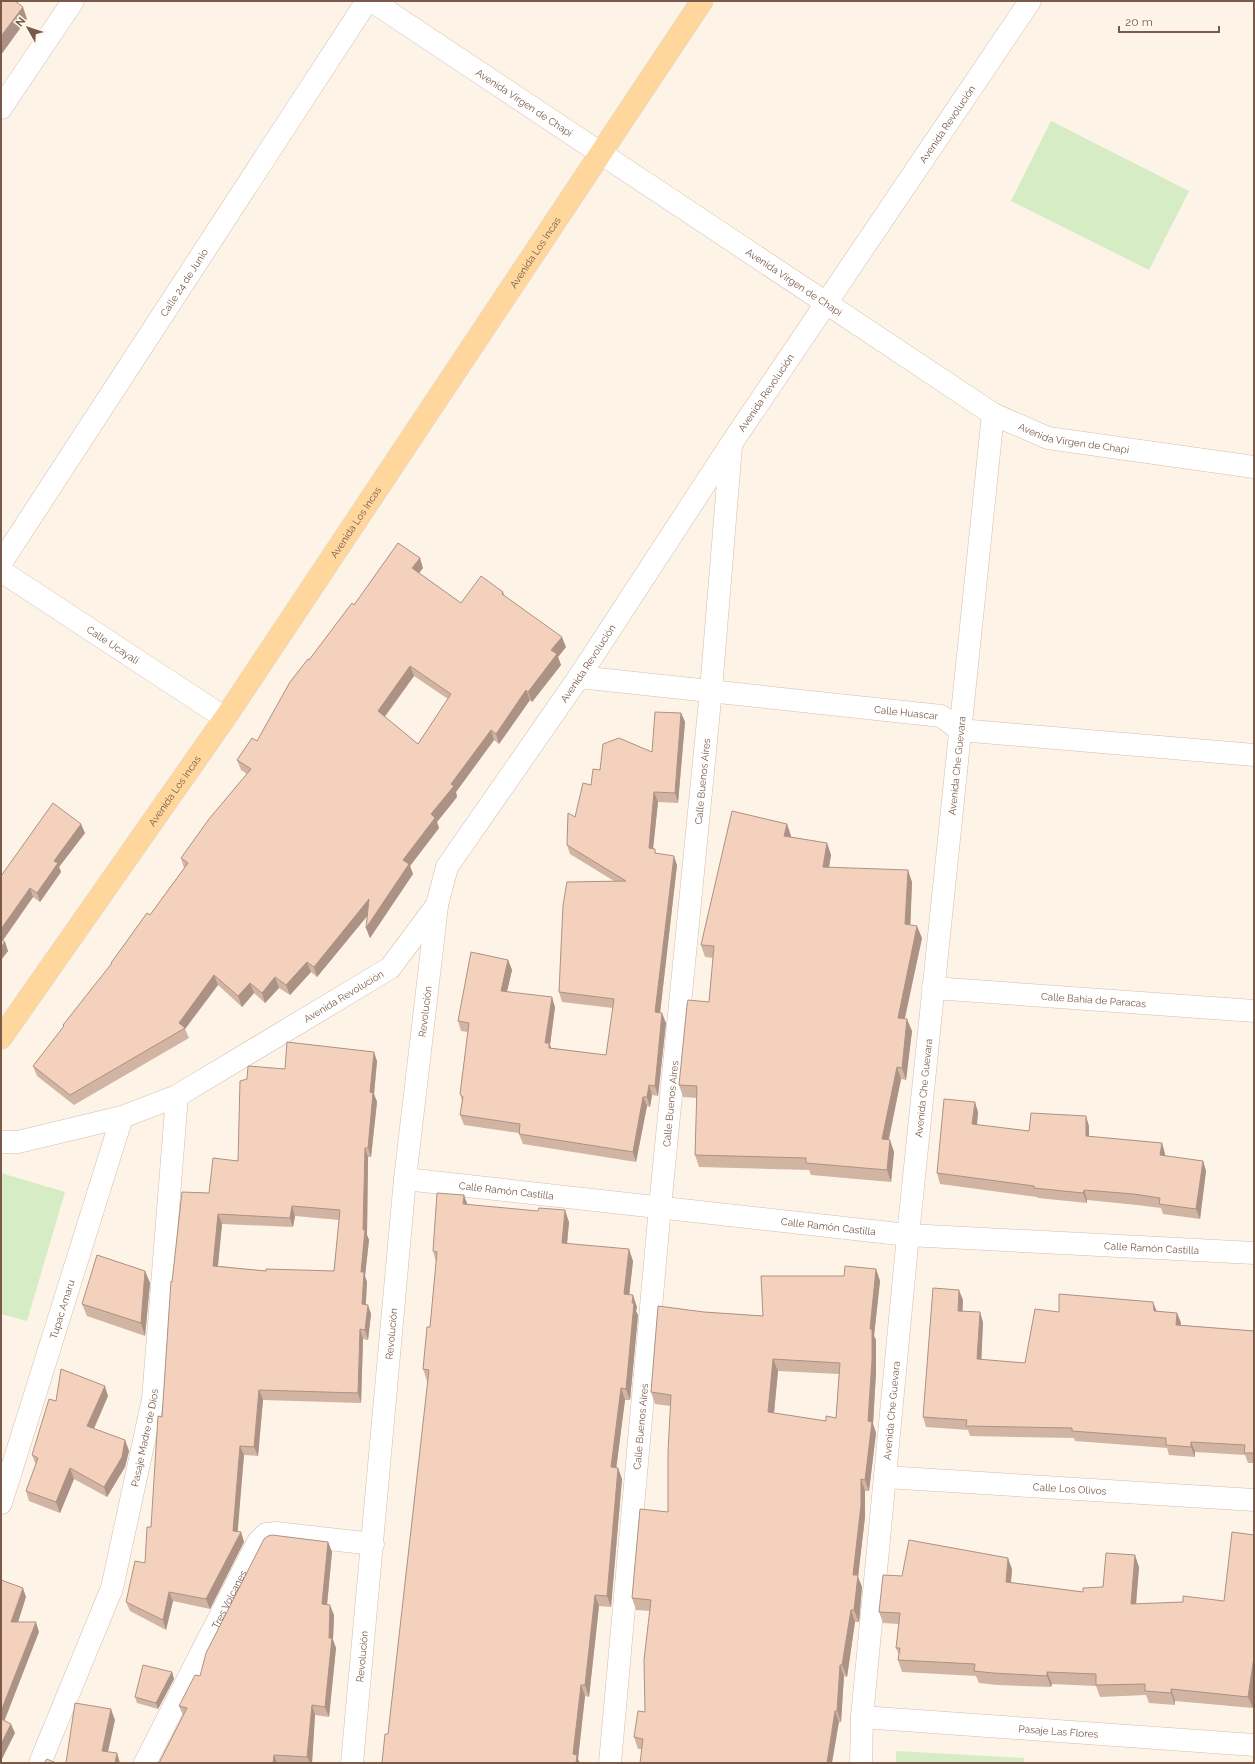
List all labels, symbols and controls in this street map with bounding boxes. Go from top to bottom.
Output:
north arrow [8,8,48,48]
scale bar [1119,8,1219,34]
text: N [13,15,28,29]
text: 20 m [1125,15,1153,29]
street label: Avenida Virgen de Chapi [474,66,575,138]
street label: Avenida Revolución [917,83,977,165]
street label: Avenida Los Incas [507,215,562,290]
street label: Calle 24 de Junio [158,246,210,318]
street label: Avenida Virgen de Chapi [744,246,844,318]
street label: Avenida Revolución [736,351,796,433]
street label: Avenida Virgen de Chapi [1017,420,1130,455]
street label: Avenida Los Incas [328,484,383,560]
street label: Avenida Revolución [558,622,618,704]
street label: Calle Ucayali [85,623,141,666]
street label: Calle Huascar [874,703,939,721]
street label: Avenida Che Guevara [946,716,967,816]
street label: Calle Buenos Aires [692,737,712,825]
street label: Avenida Los Incas [146,753,203,828]
street label: Avenida Revolución [302,968,385,1024]
street label: Revolución [416,985,433,1038]
street label: Calle Bahía de Paracas [1041,990,1147,1009]
street label: Avenida Che Guevara [913,1038,934,1138]
street label: Calle Buenos Aires [660,1060,680,1147]
street label: Calle Ramón Castilla [458,1180,554,1201]
street label: Calle Ramón Castilla [780,1215,876,1237]
street label: Calle Ramón Castilla [1104,1240,1199,1256]
street label: Tupac Amaru [47,1278,76,1340]
street label: Revolución [383,1308,399,1360]
street label: Avenida Che Guevara [881,1360,901,1460]
street label: Calle Buenos Aires [631,1383,650,1470]
street label: Pasaje Madre de Dios [129,1388,159,1488]
street label: Calle Los Olivos [1033,1481,1107,1496]
street label: Tres Volcanes [209,1568,248,1630]
street label: Revolución [354,1630,369,1683]
street label: Pasaje Las Flores [1018,1723,1099,1739]

